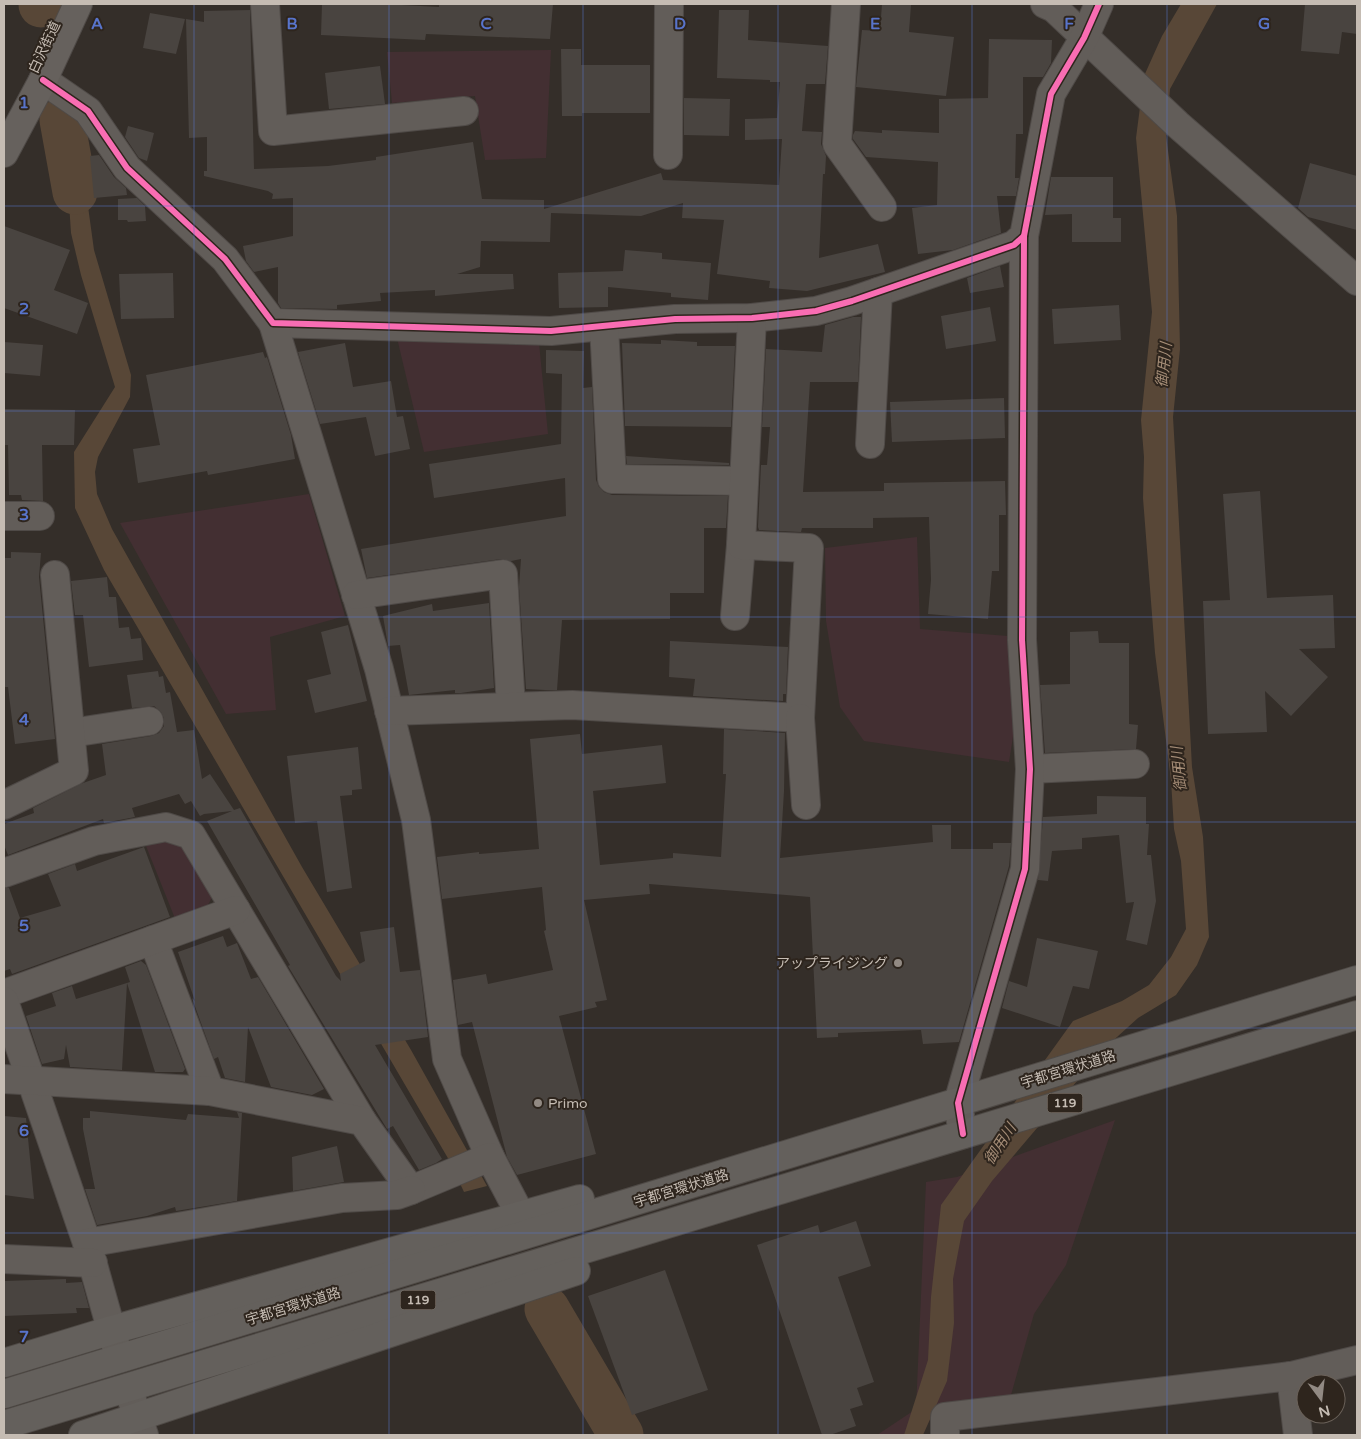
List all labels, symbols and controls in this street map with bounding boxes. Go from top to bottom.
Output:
text: A [91,14,103,34]
text: B [286,14,298,34]
text: C [480,14,492,34]
text: D [674,14,686,34]
text: E [870,14,880,34]
text: F [1064,14,1074,34]
text: G [1258,14,1270,34]
street label: 白沢街道 [25,18,64,76]
text: 1 [19,93,29,113]
text: 2 [19,299,29,319]
water label: 御用川 [1153,340,1176,388]
text: 3 [19,505,29,525]
text: 4 [19,710,29,730]
water label: 御用川 [1167,744,1190,792]
text: 5 [19,916,29,936]
place label: アップライジング [776,955,888,972]
marker: アップライジング [892,957,904,969]
street label: 宇都宮環状道路 [1019,1047,1117,1092]
road number: 119 [1048,1094,1082,1112]
place label: Primo [548,1095,588,1112]
marker: Primo [532,1097,544,1109]
water label: 御用川 [980,1119,1021,1168]
text: 6 [19,1121,29,1141]
street label: 宇都宮環状道路 [632,1166,730,1211]
street label: 宇都宮環状道路 [244,1284,342,1329]
road number: 119 [400,1290,436,1310]
text: 7 [19,1327,29,1347]
north arrow [1296,1374,1346,1424]
text: N [1317,1401,1332,1421]

